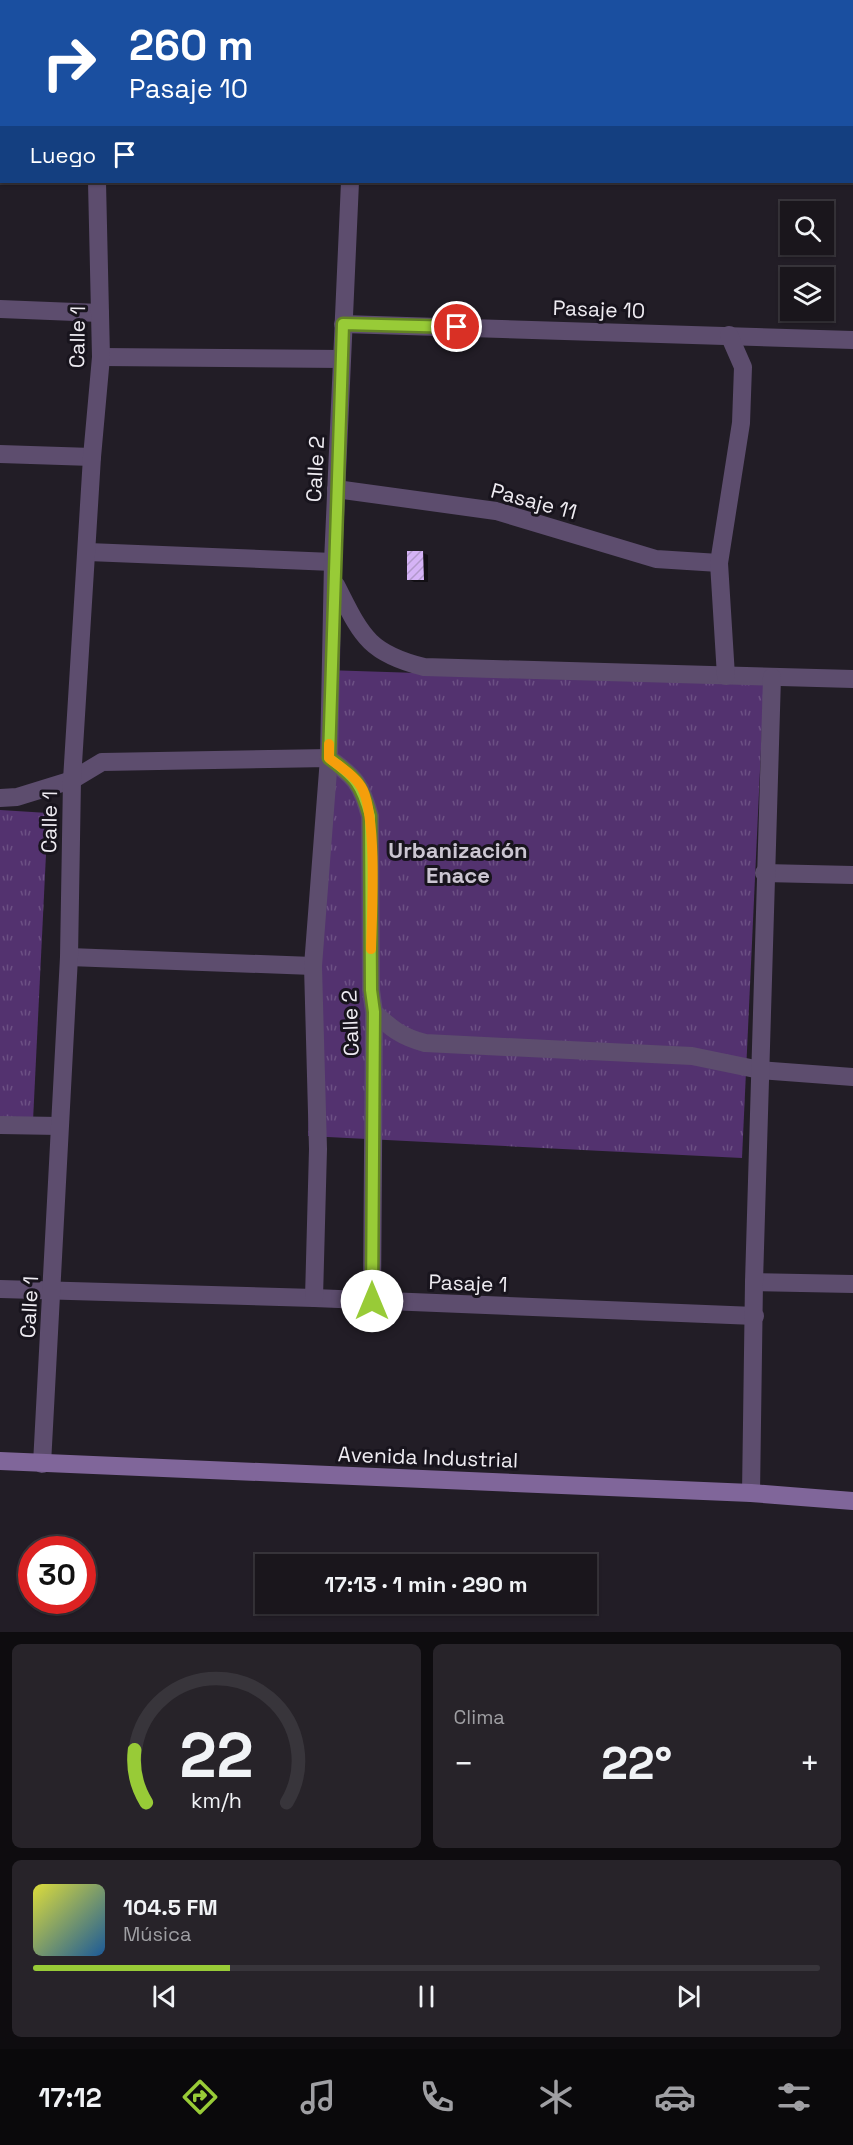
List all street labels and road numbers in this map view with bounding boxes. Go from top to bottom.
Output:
street label: Pasaje 10 [552,294,646,324]
street label: Calle 1 [63,306,91,368]
street label: Calle 2 [300,435,330,503]
street label: Pasaje 11 [488,477,580,525]
street label: Calle 1 [35,791,63,853]
street label: Calle 2 [335,989,365,1057]
street label: Pasaje 1 [428,1268,508,1298]
street label: Calle 1 [14,1275,44,1339]
street label: Avenida Industrial [337,1440,519,1474]

